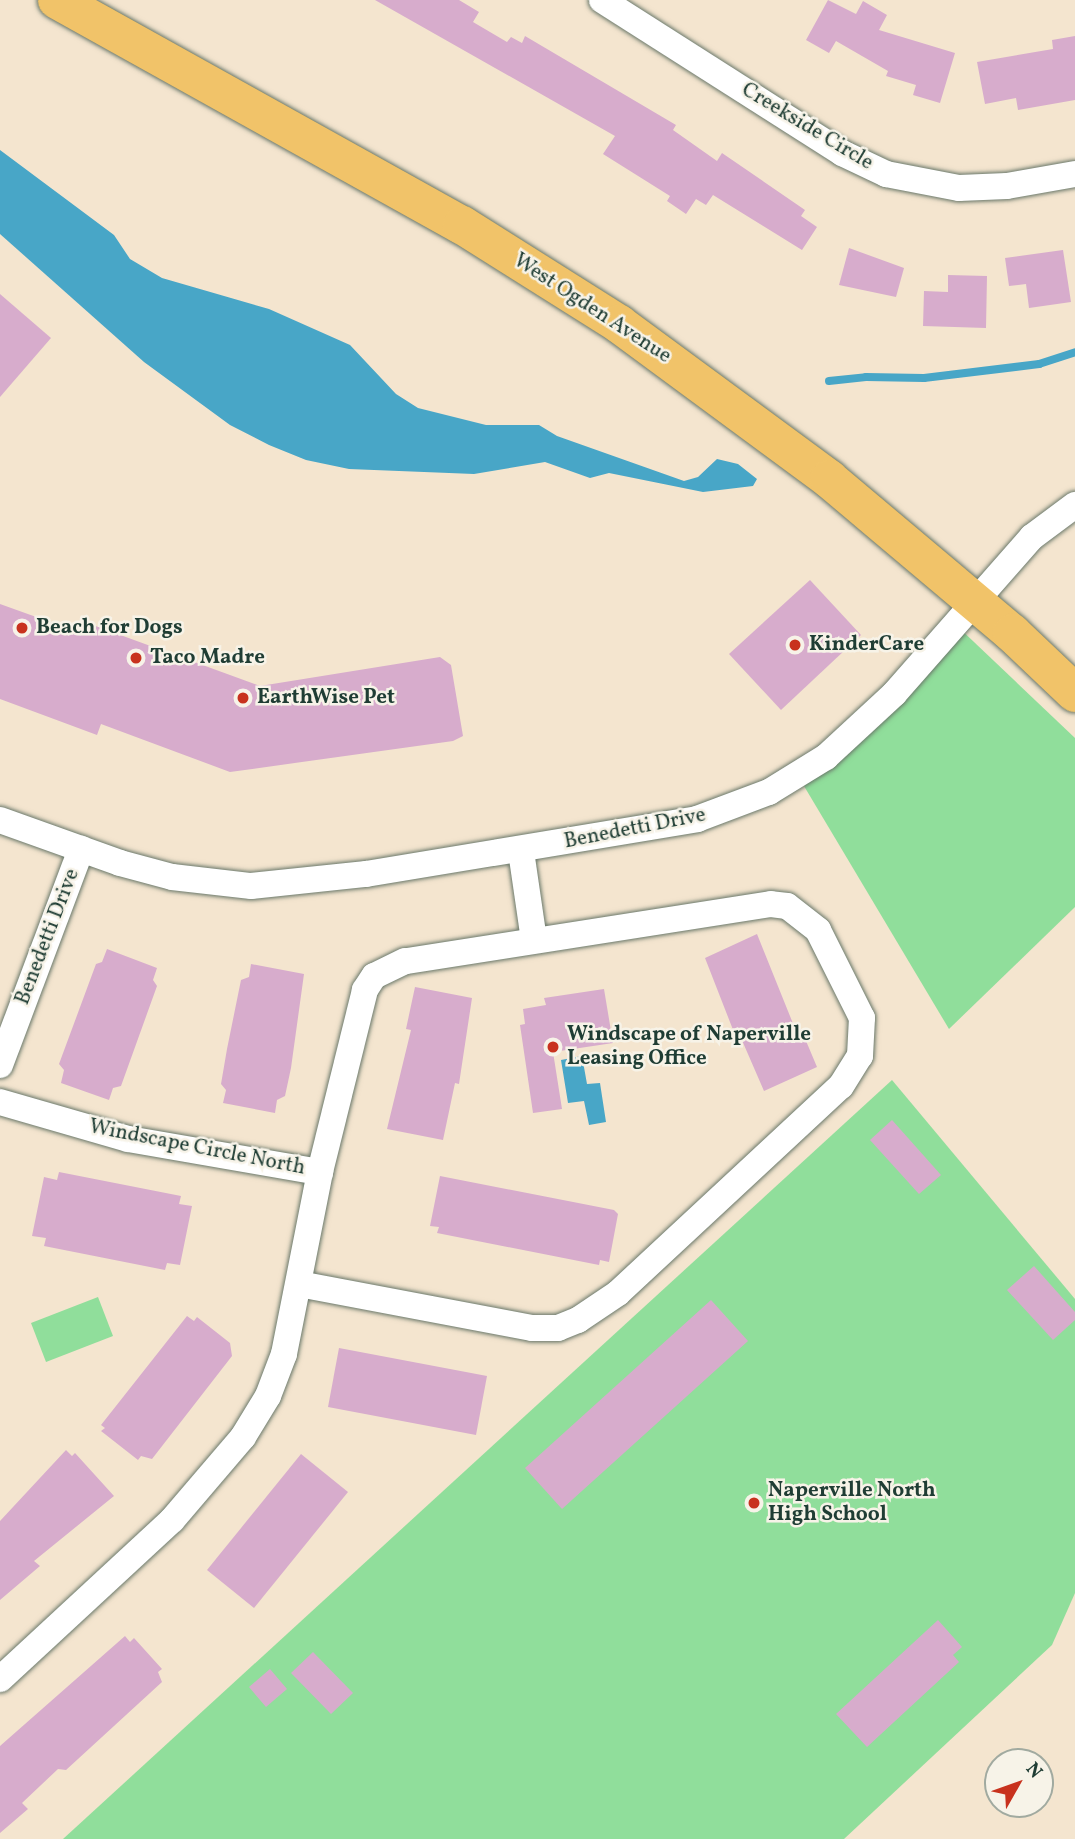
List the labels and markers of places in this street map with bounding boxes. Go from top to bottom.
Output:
place label: Beach for Dogs [36,615,183,641]
marker: Beach for Dogs [14,620,30,636]
place label: KinderCare [809,632,924,658]
marker: KinderCare [787,637,803,653]
place label: Taco Madre [150,645,265,671]
marker: Taco Madre [128,650,144,666]
place label: EarthWise Pet [257,685,395,711]
marker: EarthWise Pet [235,690,251,706]
place label: Windscape of Naperville Leasing Office [567,1022,809,1072]
marker: Windscape of Naperville Leasing Office [545,1039,561,1055]
place label: Naperville North High School [768,1478,936,1528]
marker: Naperville North High School [746,1495,762,1511]

